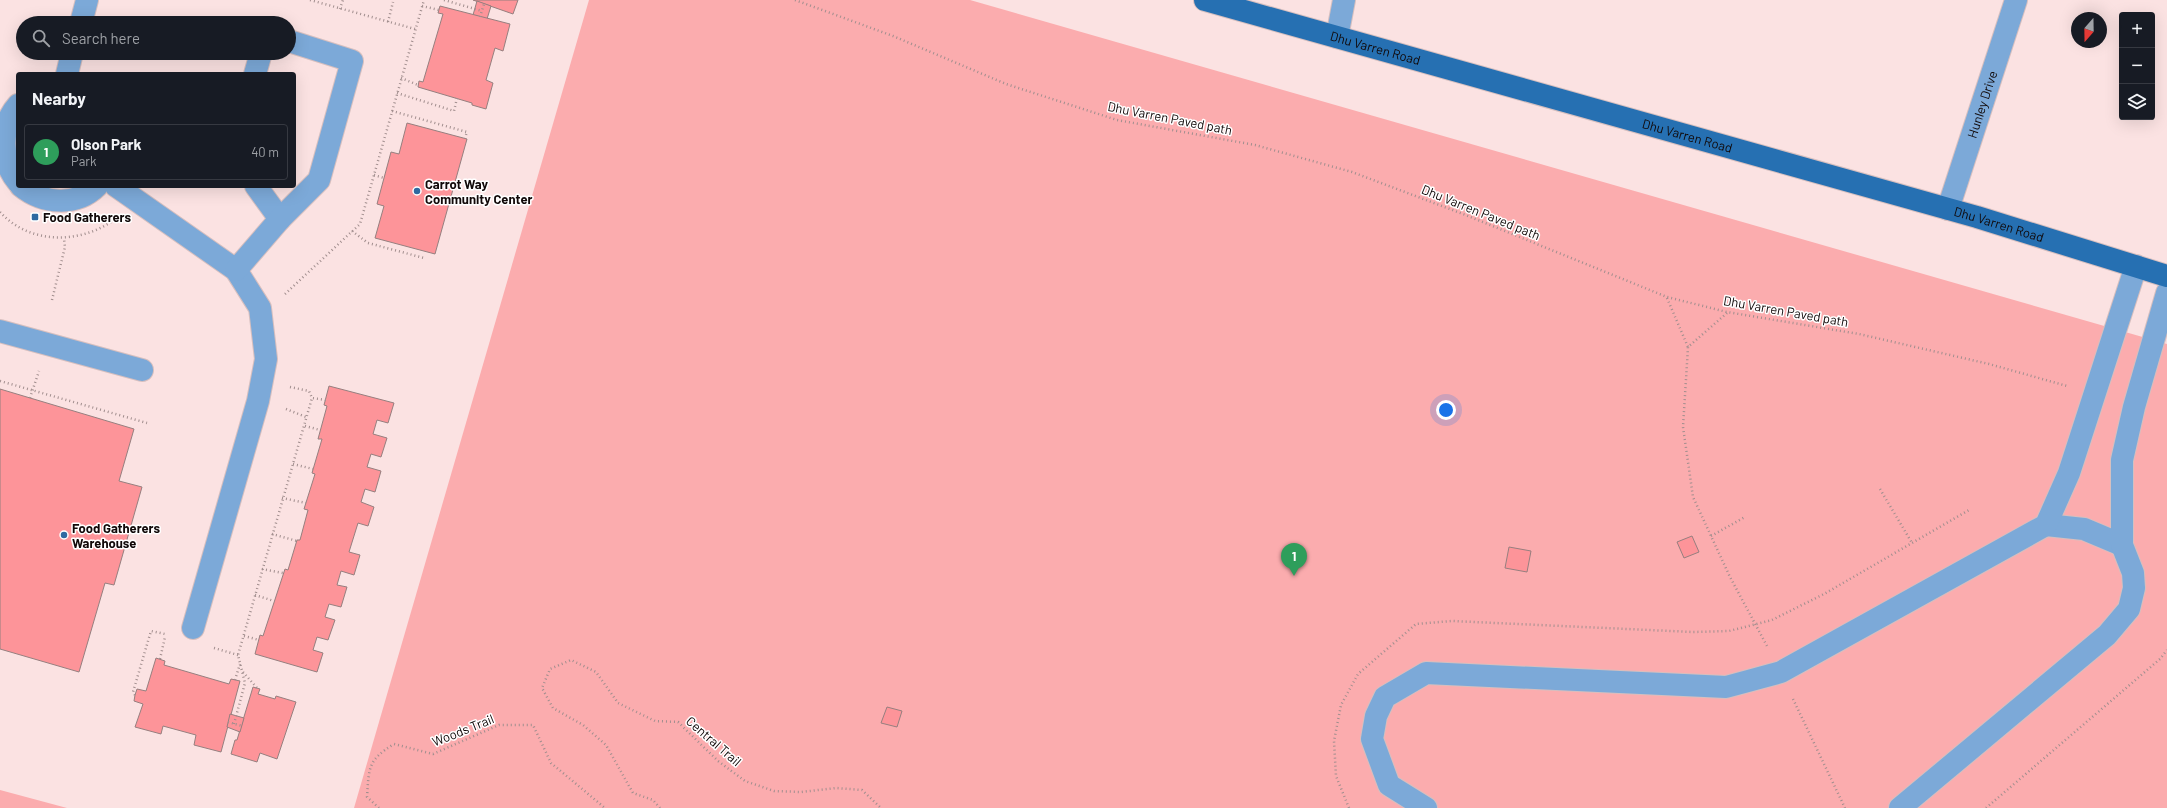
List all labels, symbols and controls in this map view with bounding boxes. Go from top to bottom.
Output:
north arrow [2071,12,2107,48]
map controls [2119,12,2155,120]
button: + [2119,12,2155,48]
search box [16,16,296,60]
icon: search [30,27,52,49]
street label: Dhu Varren Road [1328,28,1422,68]
text: Search here [62,29,140,47]
button: − [2119,48,2155,84]
street label: Hunley Drive [1964,69,2000,140]
button: layers [2119,84,2155,120]
text: Nearby [32,88,86,108]
street label: Dhu Varren Paved path [1106,98,1234,138]
street label: Dhu Varren Road [1640,115,1734,156]
text: Olson Park [71,135,142,153]
text: 1 [44,144,48,160]
text: 40 m [251,144,279,160]
text: Park [71,153,97,169]
place label: Carrot Way Community Center [425,176,532,207]
street label: Dhu Varren Paved path [1419,181,1543,243]
marker: Carrot Way Community Center [412,186,422,196]
street label: Dhu Varren Road [1952,203,2046,245]
place label: Food Gatherers [43,209,131,225]
marker: Food Gatherers [30,212,40,222]
street label: Dhu Varren Paved path [1722,292,1850,330]
your location [1436,400,1456,420]
place label: Food Gatherers Warehouse [72,520,160,551]
marker: Food Gatherers Warehouse [59,530,69,540]
pin: 1 [1281,543,1307,576]
street label: Woods Trail [430,710,496,750]
street label: Central Trail [683,713,745,769]

